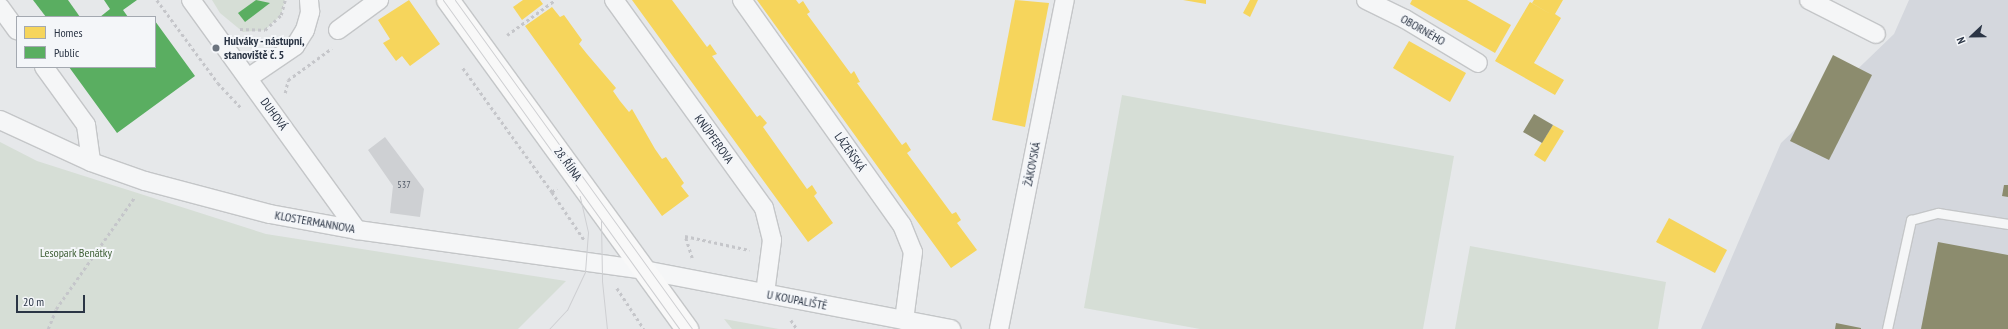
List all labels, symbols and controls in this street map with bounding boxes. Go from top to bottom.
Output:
street label: OBORNÉHO [1398,11,1448,49]
legend [16,16,156,68]
north arrow [1952,16,1992,56]
text: Homes [54,25,82,40]
place label: Hulváky - nástupní, stanoviště č. 5 [224,34,306,62]
text: N [1953,35,1968,46]
marker: Hulváky - nástupní, stanoviště č. 5 [211,43,221,53]
text: Public [54,45,79,60]
street label: DUHOVÁ [258,95,290,133]
street label: KNÜPFEROVA [692,112,736,166]
street label: LÁZEŇSKÁ [832,130,868,174]
street label: ŽÁKOVSKÁ [1021,141,1043,187]
street label: 28. ŘÍJNA [551,144,585,184]
house number: 537 [397,179,411,191]
street label: KLOSTERMANNOVA [274,208,356,236]
park label: Lesopark Benátky [40,246,112,260]
scale bar [18,287,87,313]
street label: U KOUPALIŠTĚ [766,287,828,313]
text: 20 m [23,294,44,309]

